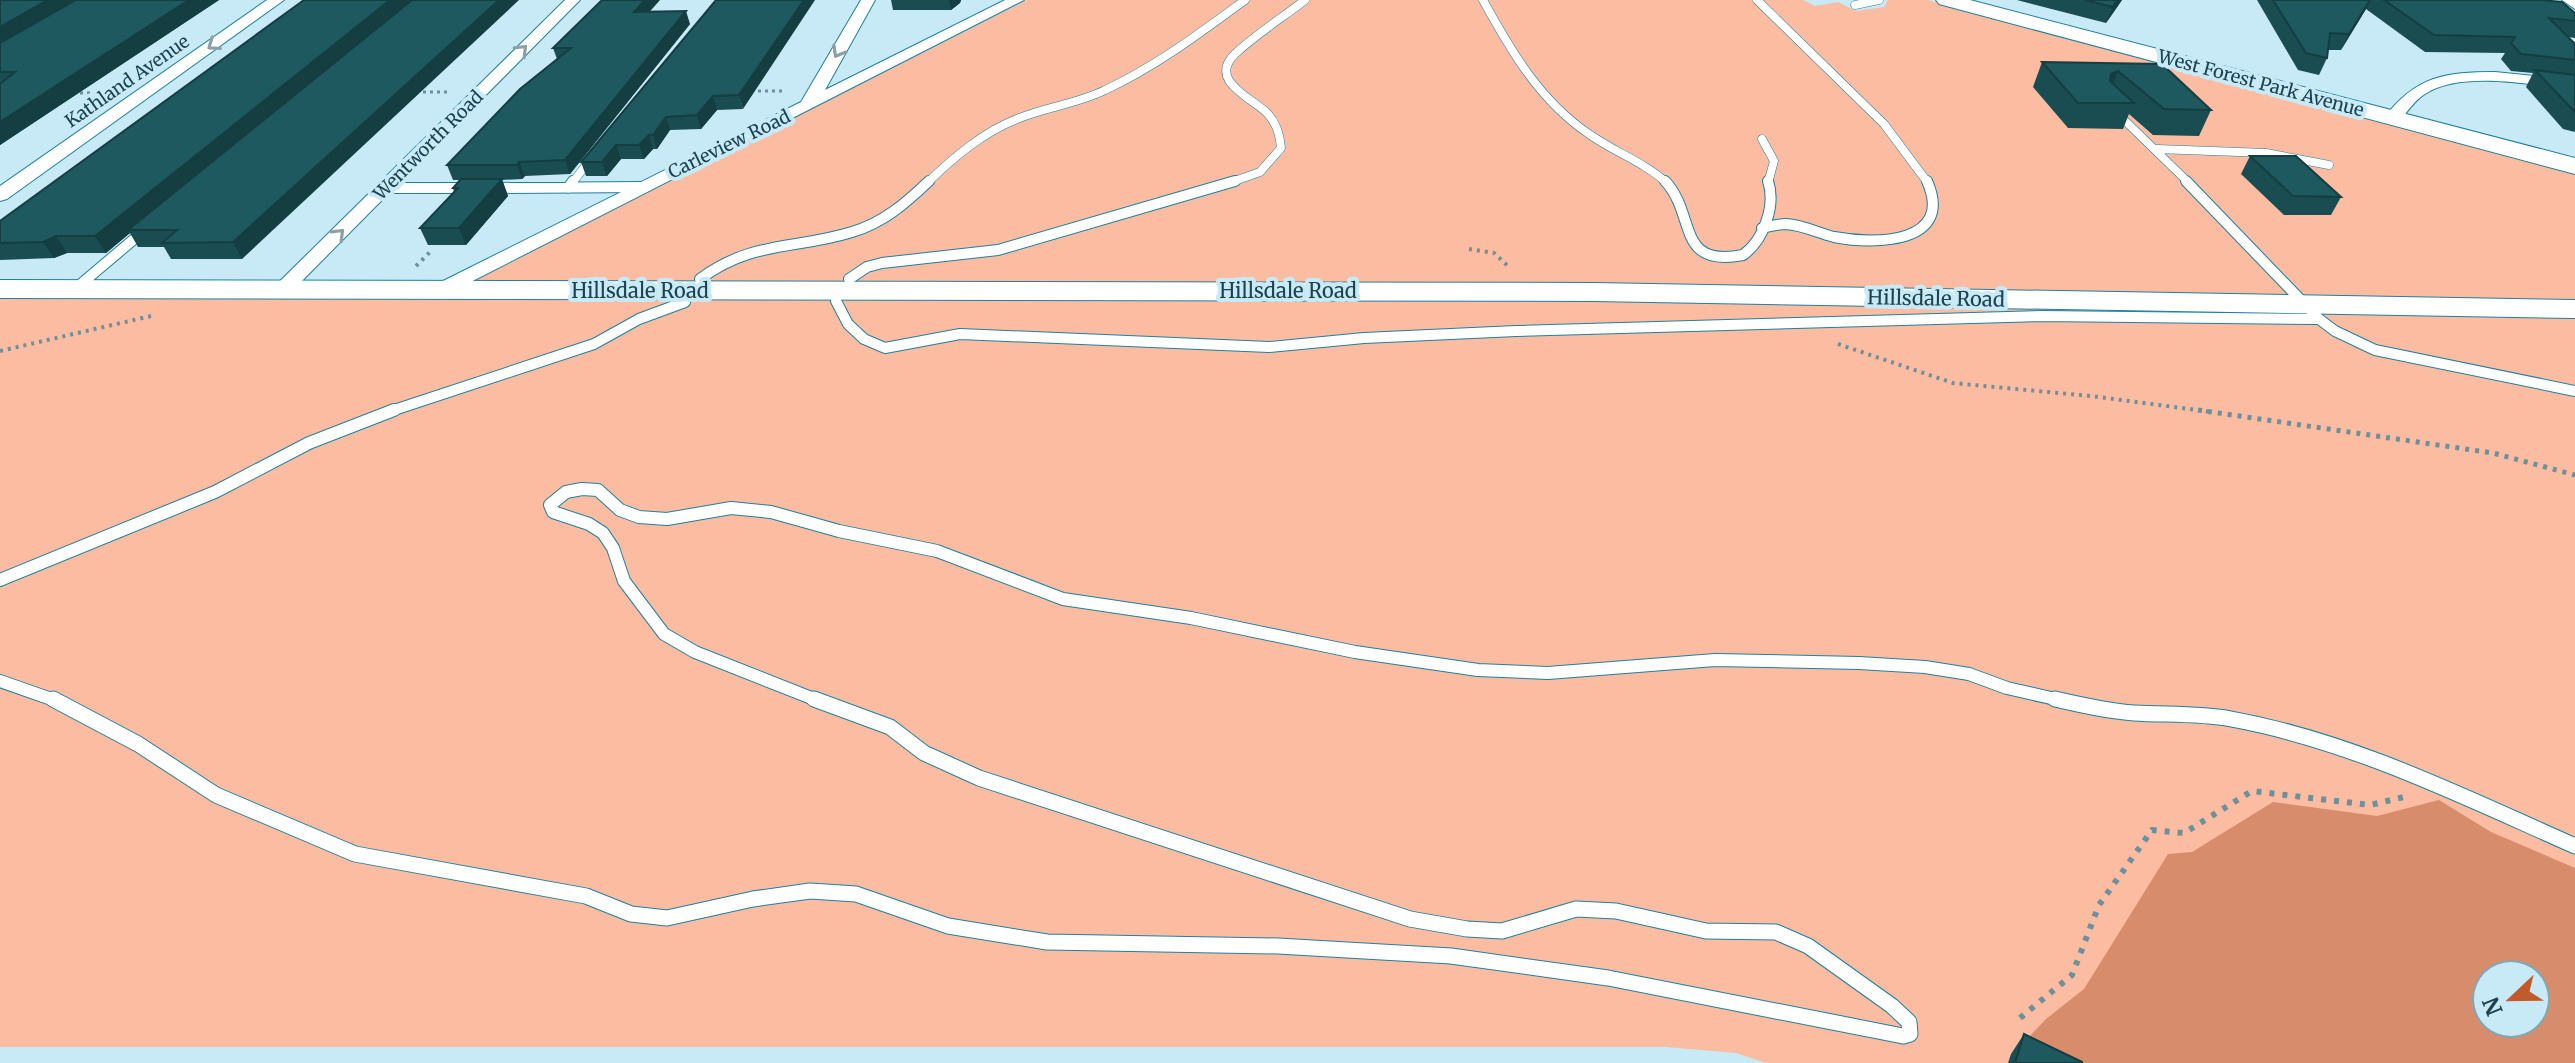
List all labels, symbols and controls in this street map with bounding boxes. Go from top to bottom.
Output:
street label: Kathland Avenue [60,30,194,132]
one-way arrow [208,35,222,50]
one-way arrow [832,44,848,58]
street label: West Forest Park Avenue [2155,44,2367,122]
one-way arrow [513,45,528,59]
street label: Wentworth Road [368,85,488,205]
street label: Carleview Road [664,104,794,183]
one-way arrow [329,229,344,243]
street label: Hillsdale Road [571,278,709,303]
street label: Hillsdale Road [1219,278,1357,303]
street label: Hillsdale Road [1867,284,2005,312]
north arrow [2471,959,2551,1039]
text: N [2476,993,2509,1020]

